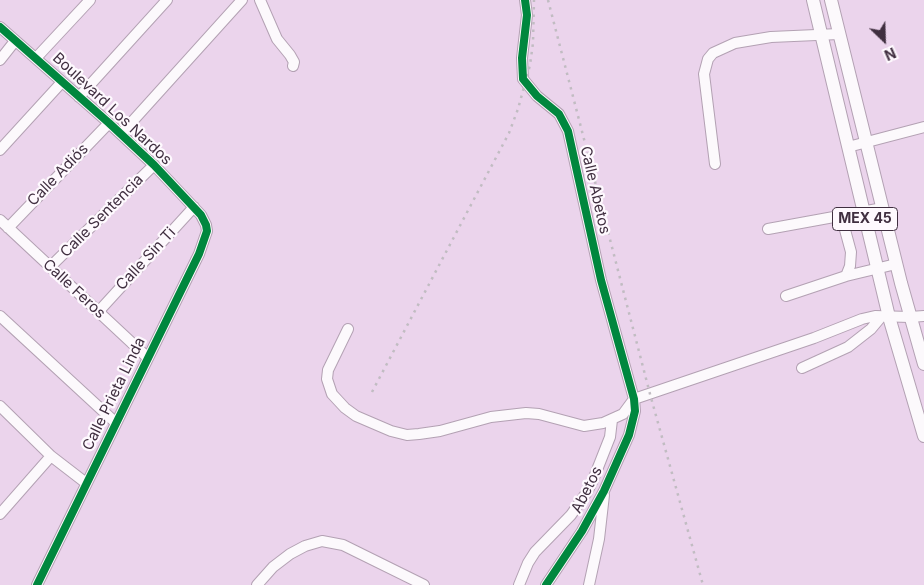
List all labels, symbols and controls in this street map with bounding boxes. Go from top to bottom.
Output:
north arrow [859,15,909,65]
text: N [882,44,899,64]
street label: Boulevard Los Nardos [49,49,175,169]
street label: Calle Adiós [24,140,92,210]
street label: Calle Abetos [576,144,614,236]
street label: Calle Sentencia [57,171,147,261]
road number: MEX 45 [832,208,898,230]
street label: Calle Sin Ti [112,224,180,294]
street label: Calle Feros [39,256,109,322]
street label: Calle Prieta Linda [79,334,149,454]
street label: Abetos [568,464,606,516]

